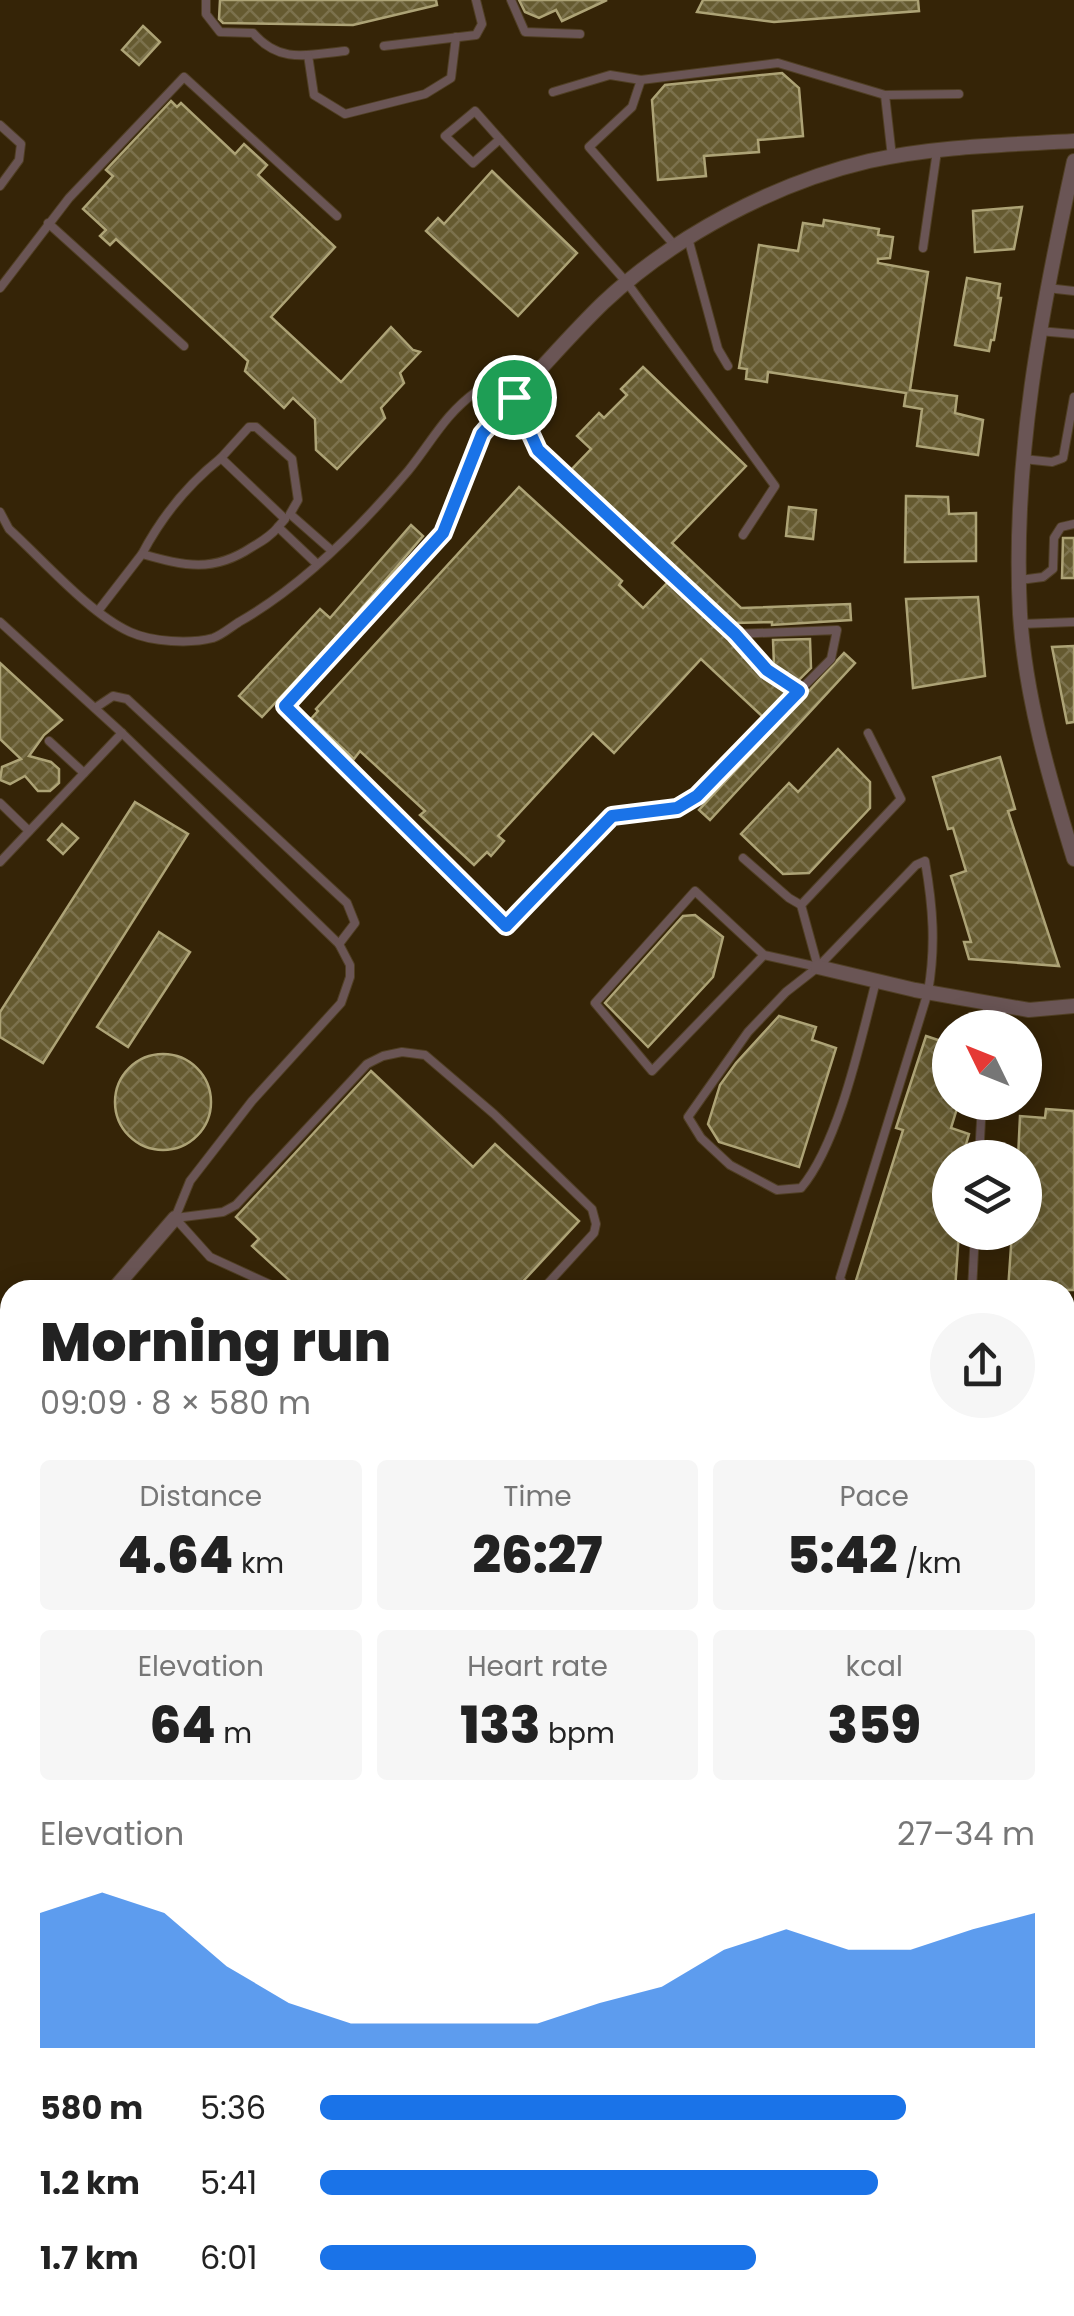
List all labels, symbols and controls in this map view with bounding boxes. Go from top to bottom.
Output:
pin [472,355,557,440]
icon: arrive [487,370,542,425]
north arrow [932,1010,1042,1120]
map controls [932,1010,1042,1250]
button: layers [932,1140,1042,1250]
text: Morning run [40,1303,391,1380]
button: share [930,1313,1035,1418]
text: 09:09 · 8 × 580 m [40,1380,311,1425]
text: Distance [139,1477,262,1516]
text: Time [503,1477,572,1516]
text: Pace [839,1477,909,1516]
text: 4.64 [118,1520,233,1591]
text: 26:27 [473,1520,602,1591]
text: 5:42 [787,1520,898,1591]
text: km [233,1544,284,1583]
text: /km [898,1544,962,1583]
text: Elevation [138,1647,264,1686]
text: Heart rate [467,1647,608,1686]
text: kcal [846,1647,903,1686]
text: 64 [150,1690,216,1761]
text: 133 [460,1690,541,1761]
text: 359 [827,1690,921,1761]
text: m [216,1714,252,1753]
text: bpm [541,1714,615,1753]
text: Elevation [40,1811,184,1856]
text: 27–34 m [897,1811,1035,1856]
text: 580 m [40,2085,143,2130]
text: 5:36 [200,2085,266,2130]
text: 1.2 km [40,2160,140,2205]
text: 5:41 [200,2160,257,2205]
text: 1.7 km [40,2235,139,2280]
text: 6:01 [200,2235,257,2280]

